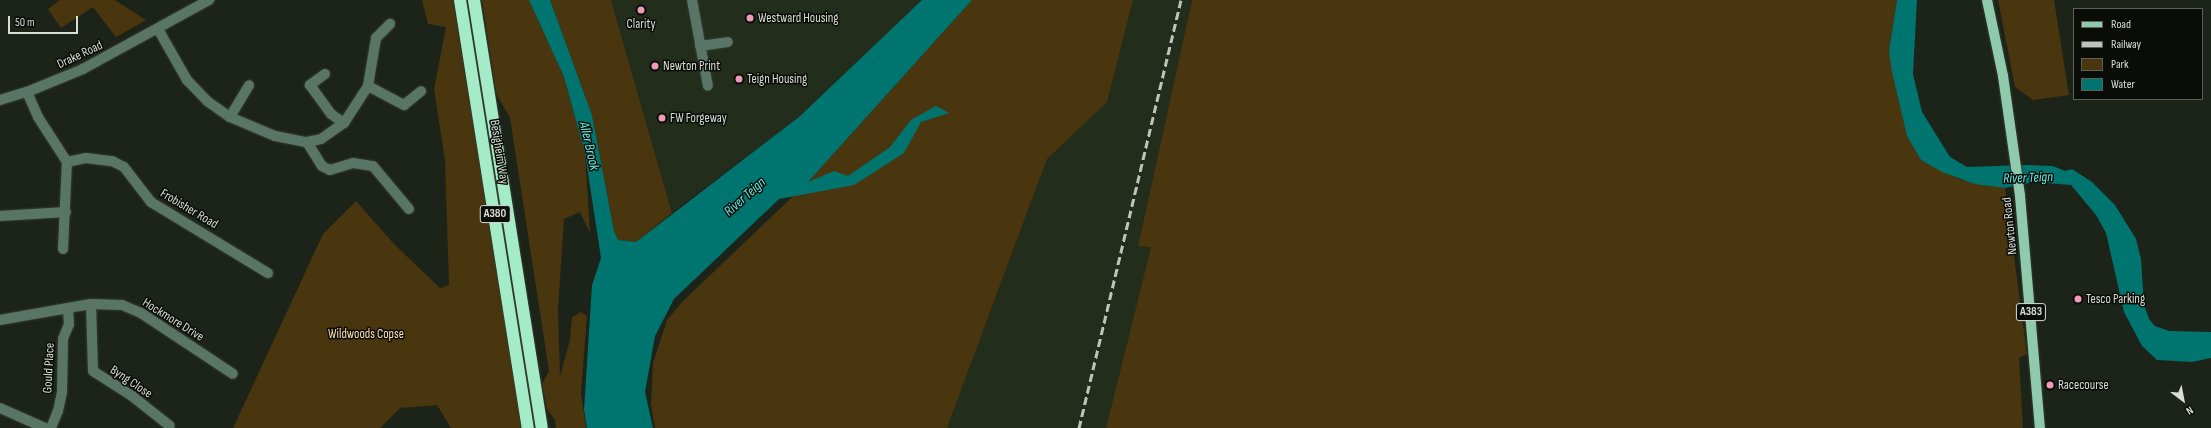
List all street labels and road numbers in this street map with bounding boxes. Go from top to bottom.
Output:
street label: Drake Road [55,38,105,72]
street label: Besigheim Way [486,119,512,185]
street label: Frobisher Road [157,186,221,232]
street label: Newton Road [1999,197,2021,255]
road number: A380 [479,204,511,224]
street label: Hockmore Drive [139,295,207,345]
road number: A383 [2015,302,2047,322]
street label: Gould Place [40,342,58,394]
street label: Byng Close [107,362,155,402]

